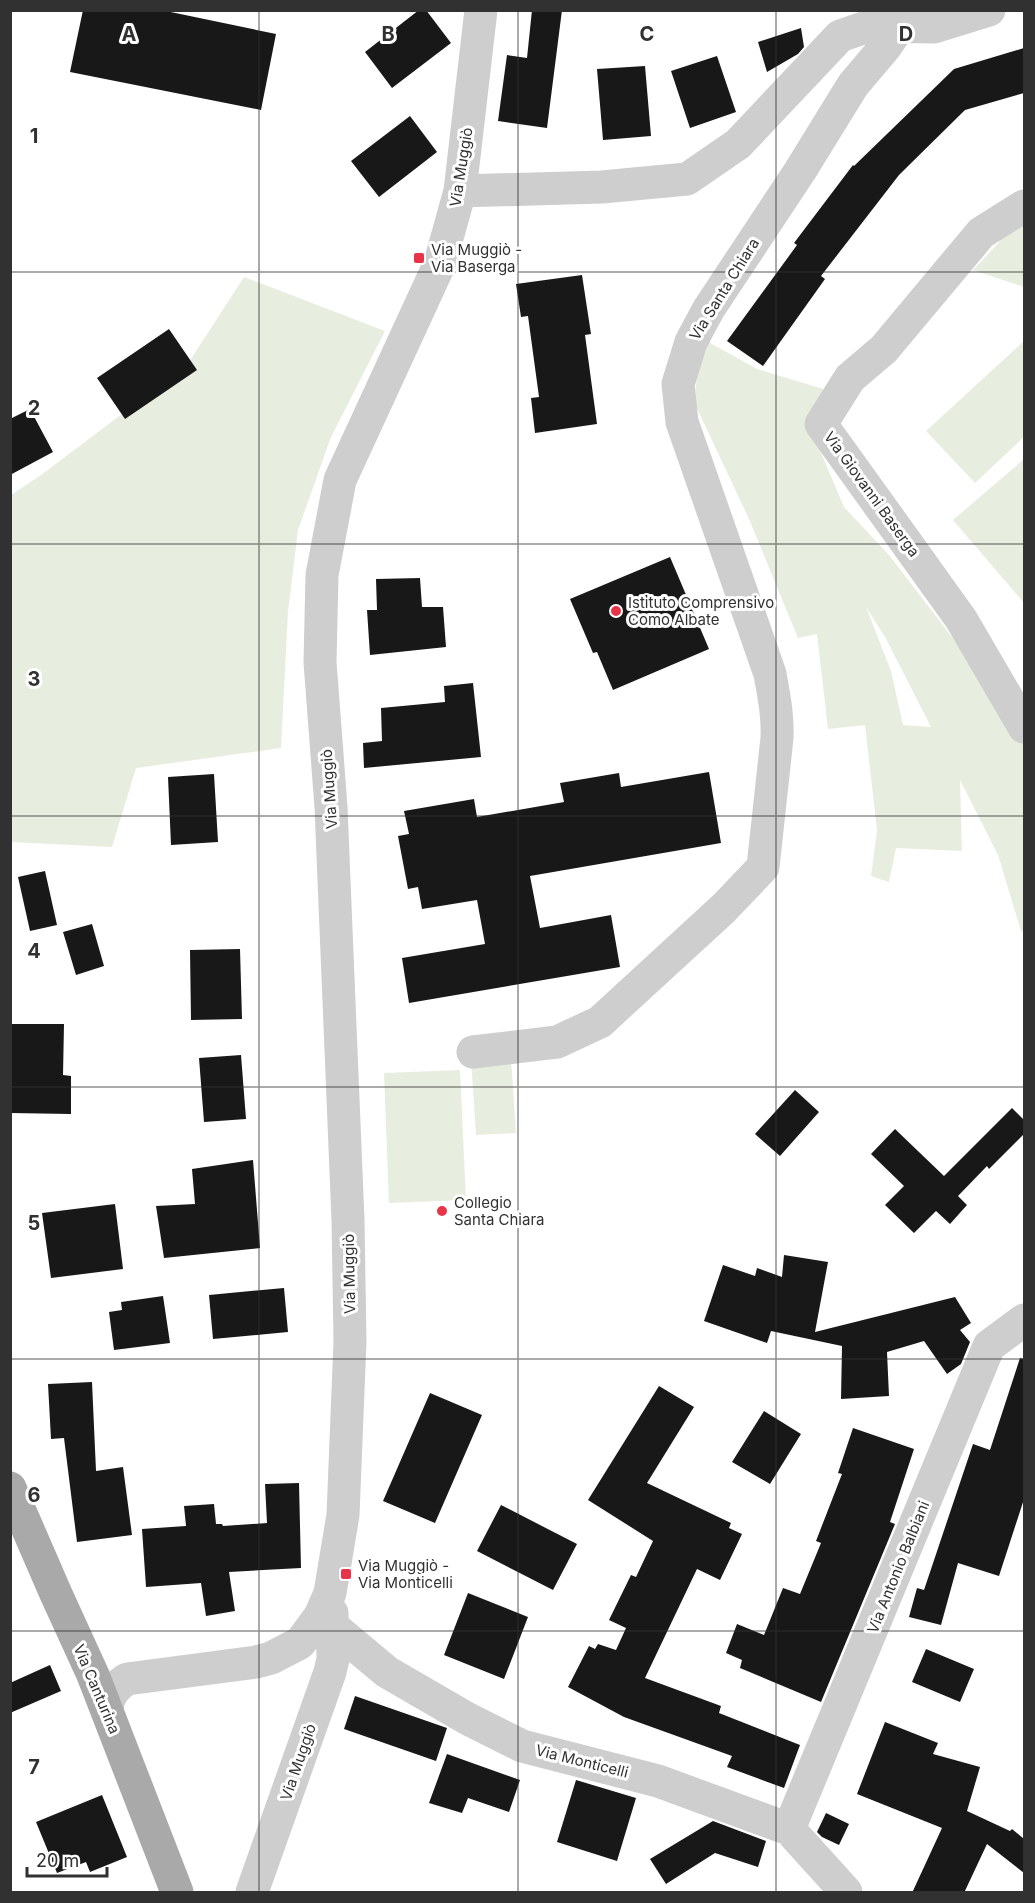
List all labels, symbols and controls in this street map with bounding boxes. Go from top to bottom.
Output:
text: A [122,22,137,46]
text: B [381,22,395,46]
text: C [640,22,654,46]
text: D [899,22,913,46]
text: 1 [30,124,38,148]
street label: Via Muggiò [445,126,477,208]
street label: Via Santa Chiara [685,234,763,344]
place label: Via Muggiò - Via Baserga [431,240,522,276]
marker: Via Muggiò - Via Baserga [412,251,426,265]
text: 2 [28,396,40,420]
street label: Via Giovanni Baserga [820,428,924,560]
place label: Istituto Comprensivo Como Albate [628,593,774,629]
marker: Istituto Comprensivo Como Albate [609,604,623,618]
text: 3 [28,667,40,691]
street label: Via Muggiò [317,748,341,830]
text: 4 [27,939,41,963]
place label: Collegio Santa Chiara [454,1193,544,1229]
marker: Collegio Santa Chiara [435,1204,449,1218]
text: 5 [28,1211,40,1235]
street label: Via Muggiò [339,1234,359,1314]
text: 6 [28,1483,41,1507]
street label: Via Antonio Balbiani [863,1498,933,1636]
place label: Via Muggiò - Via Monticelli [358,1556,453,1592]
marker: Via Muggiò - Via Monticelli [339,1567,353,1581]
street label: Via Canturina [70,1641,124,1737]
street label: Via Muggiò [276,1721,320,1803]
street label: Via Monticelli [534,1740,630,1782]
text: 7 [28,1755,40,1779]
scale bar [27,1840,106,1878]
text: 20 m [36,1850,79,1871]

